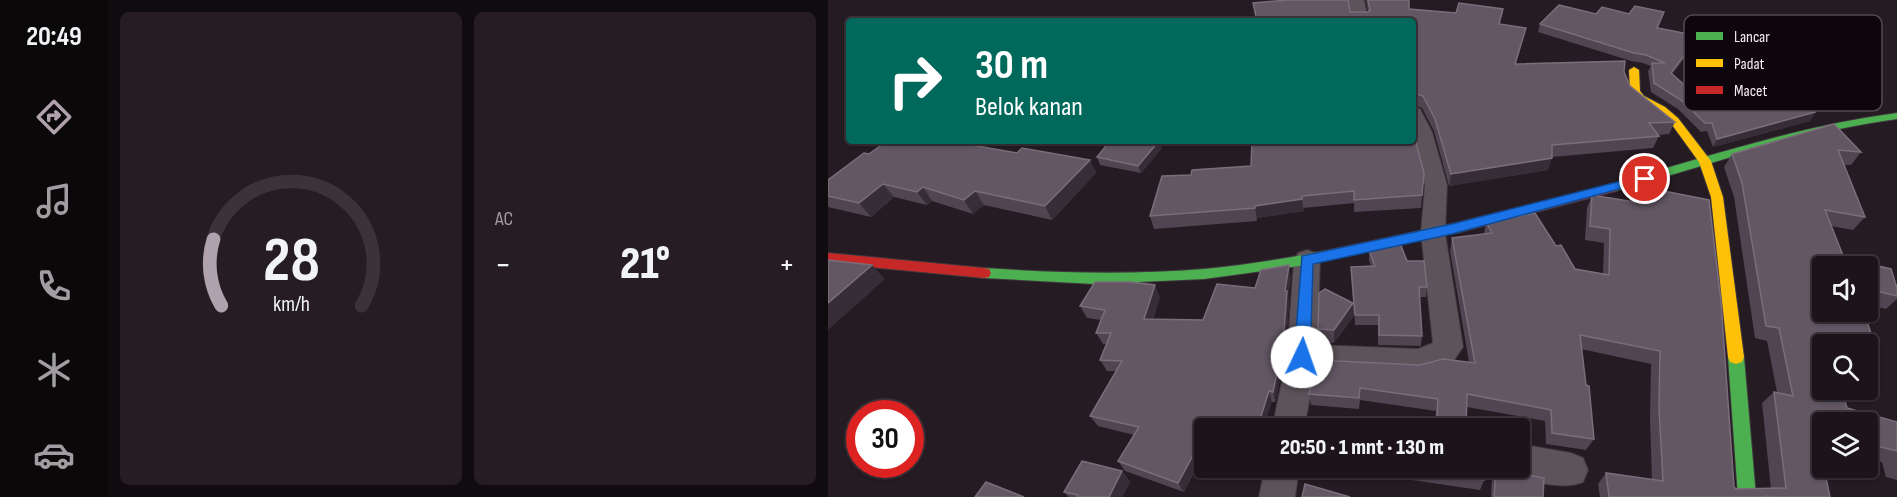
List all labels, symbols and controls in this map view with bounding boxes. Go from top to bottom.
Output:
legend [1684,15,1882,111]
text: 20:49 [26,21,82,53]
text: Lancar [1734,28,1770,47]
text: 30 m [975,40,1048,91]
icon: right [876,42,954,120]
text: Padat [1734,55,1765,74]
text: Macet [1734,82,1767,101]
text: Belok kanan [975,91,1083,123]
icon: directions [33,96,75,138]
pin [1619,153,1670,204]
icon: arrive [1628,162,1661,195]
icon: music [33,180,75,222]
text: AC [495,207,513,231]
text: 28 [263,224,319,299]
text: 21° [620,237,670,292]
text: − [495,245,511,285]
text: + [779,245,795,285]
map controls [1812,256,1878,478]
button: sound [1812,256,1878,322]
icon: phone [33,265,75,307]
text: km/h [272,292,310,317]
position arrow [1270,325,1334,389]
button: search [1812,334,1878,400]
icon: climate [33,349,75,391]
speed limit sign: 30 [846,400,924,478]
button: layers [1812,412,1878,478]
icon: car [33,434,75,476]
text: 20:50 · 1 mnt · 130 m [1280,434,1444,461]

